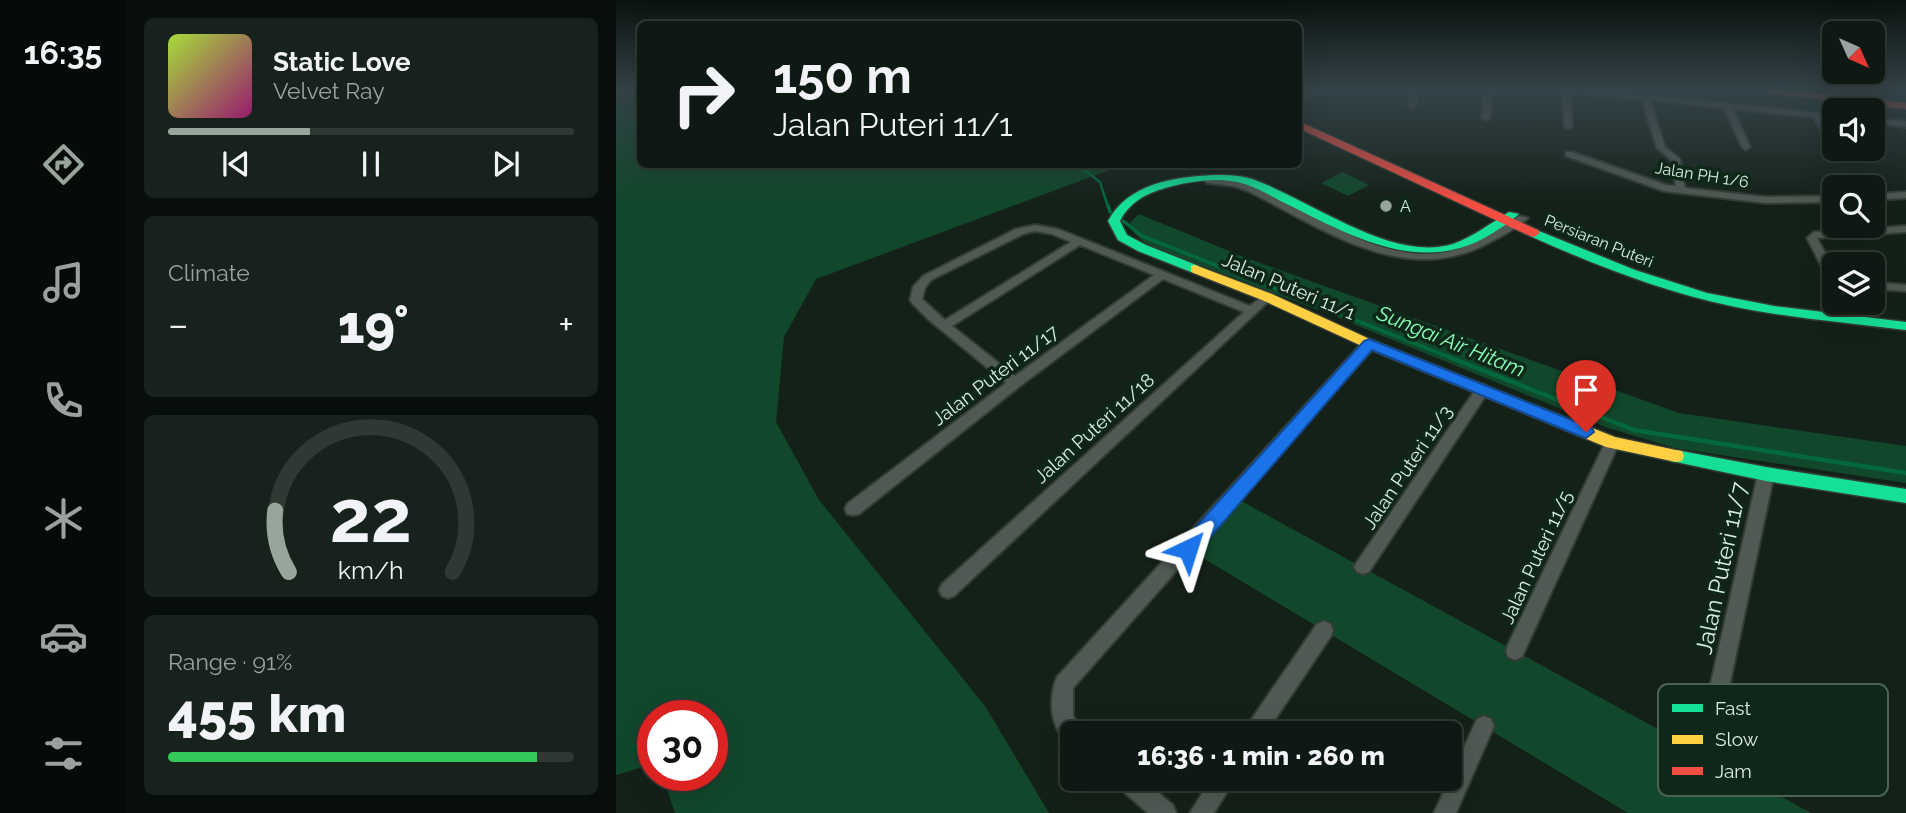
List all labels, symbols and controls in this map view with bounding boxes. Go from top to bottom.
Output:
north arrow [1822,21,1885,84]
map controls [1822,21,1885,315]
text: 16:35 [24,34,102,71]
text: Static Love [273,47,411,77]
text: 150 m [773,47,912,104]
icon: right [658,49,749,140]
text: Velvet Ray [273,77,385,104]
button: sound [1822,98,1885,161]
text: Jalan Puteri 11/1 [773,106,1013,143]
icon: directions [39,140,88,189]
icon: previous [217,145,255,183]
icon: pause [352,145,390,183]
icon: next [487,145,525,183]
street label: Jalan PH 1/6 [1654,158,1750,192]
button: search [1822,175,1885,238]
place label: A [1400,197,1411,216]
marker: A [1378,198,1394,214]
street label: Persiaran Puteri [1542,211,1656,271]
street label: Jalan Puteri 11/1 [1219,248,1359,324]
button: layers [1822,252,1885,315]
icon: music [39,258,88,307]
text: Climate [168,259,250,286]
text: 19° [338,294,409,355]
water label: Sungai Air Hitam [1373,300,1529,382]
text: − [168,302,188,347]
text: + [558,302,574,347]
street label: Jalan Puteri 11/17 [928,320,1062,430]
pin [1556,360,1616,432]
street label: Jalan Puteri 11/18 [1030,368,1158,488]
icon: arrive [1567,371,1605,409]
icon: phone [39,376,88,425]
street label: Jalan Puteri 11/3 [1358,401,1456,533]
text: 22 [330,474,412,559]
street label: Jalan Puteri 11/7 [1690,479,1753,657]
street label: Jalan Puteri 11/5 [1496,487,1576,627]
icon: climate [39,494,88,543]
position arrow [1151,512,1225,586]
text: km/h [338,554,404,584]
icon: car [39,612,88,661]
text: Range · 91% [168,648,292,675]
text: 455 km [168,683,346,744]
legend [1658,684,1888,796]
text: Fast [1715,697,1751,719]
speed limit sign: 30 [637,700,728,791]
text: Slow [1715,728,1759,750]
icon: filters [39,729,88,778]
text: 16:36 · 1 min · 260 m [1137,741,1385,771]
text: Jam [1715,760,1752,782]

